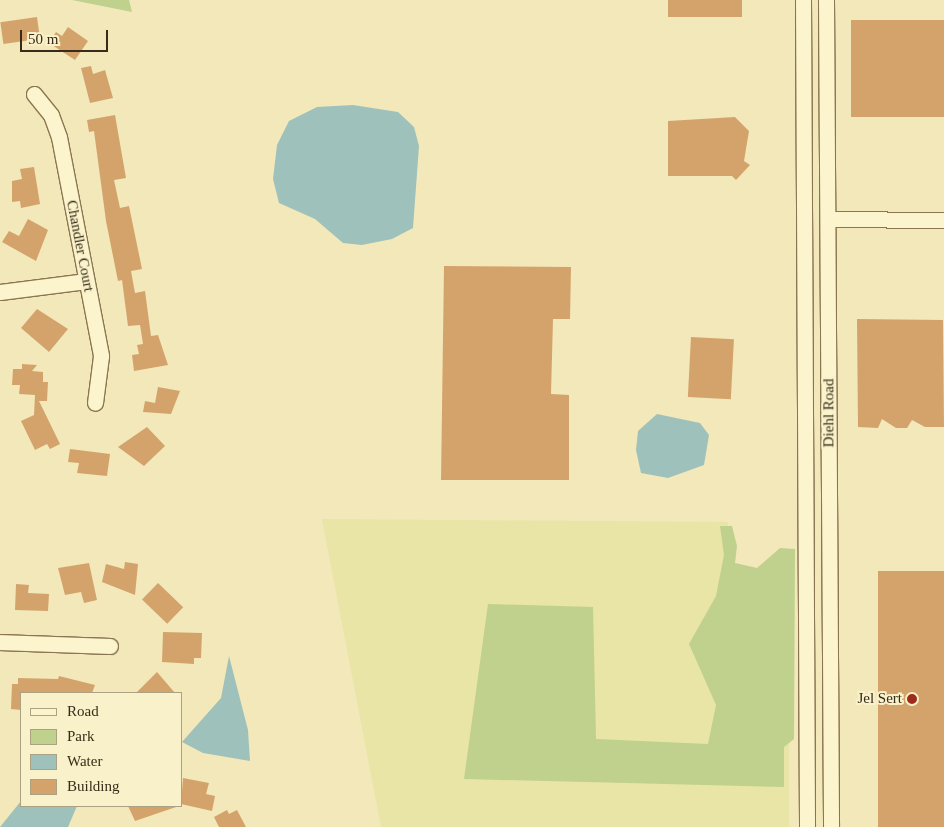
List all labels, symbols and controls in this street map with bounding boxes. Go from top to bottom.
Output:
scale bar [22,20,110,52]
text: 50 m [28,31,58,47]
street label: Chandler Court [62,199,98,293]
street label: Diehl Road [820,379,838,447]
place label: Jel Sert [857,690,902,708]
legend [20,692,182,807]
marker: Jel Sert [906,693,918,705]
text: Road [67,703,99,719]
text: Park [67,728,95,744]
text: Water [67,753,102,769]
text: Building [67,778,120,794]

